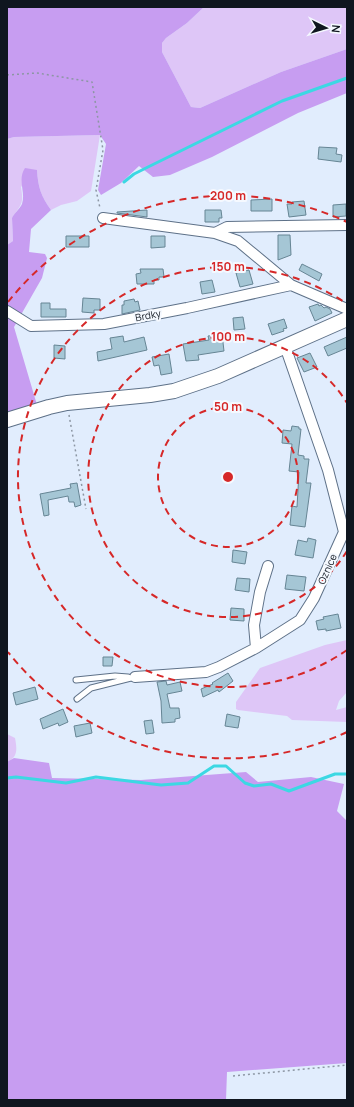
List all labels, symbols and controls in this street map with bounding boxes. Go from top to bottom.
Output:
north arrow [306,8,346,48]
text: N [329,24,344,34]
text: 200 m [210,187,246,204]
text: 150 m [211,258,245,275]
street label: Brdky [134,306,163,324]
text: 100 m [211,328,245,345]
text: 50 m [214,398,242,415]
centre of rings [221,470,235,484]
street label: Oznice [314,551,340,586]

